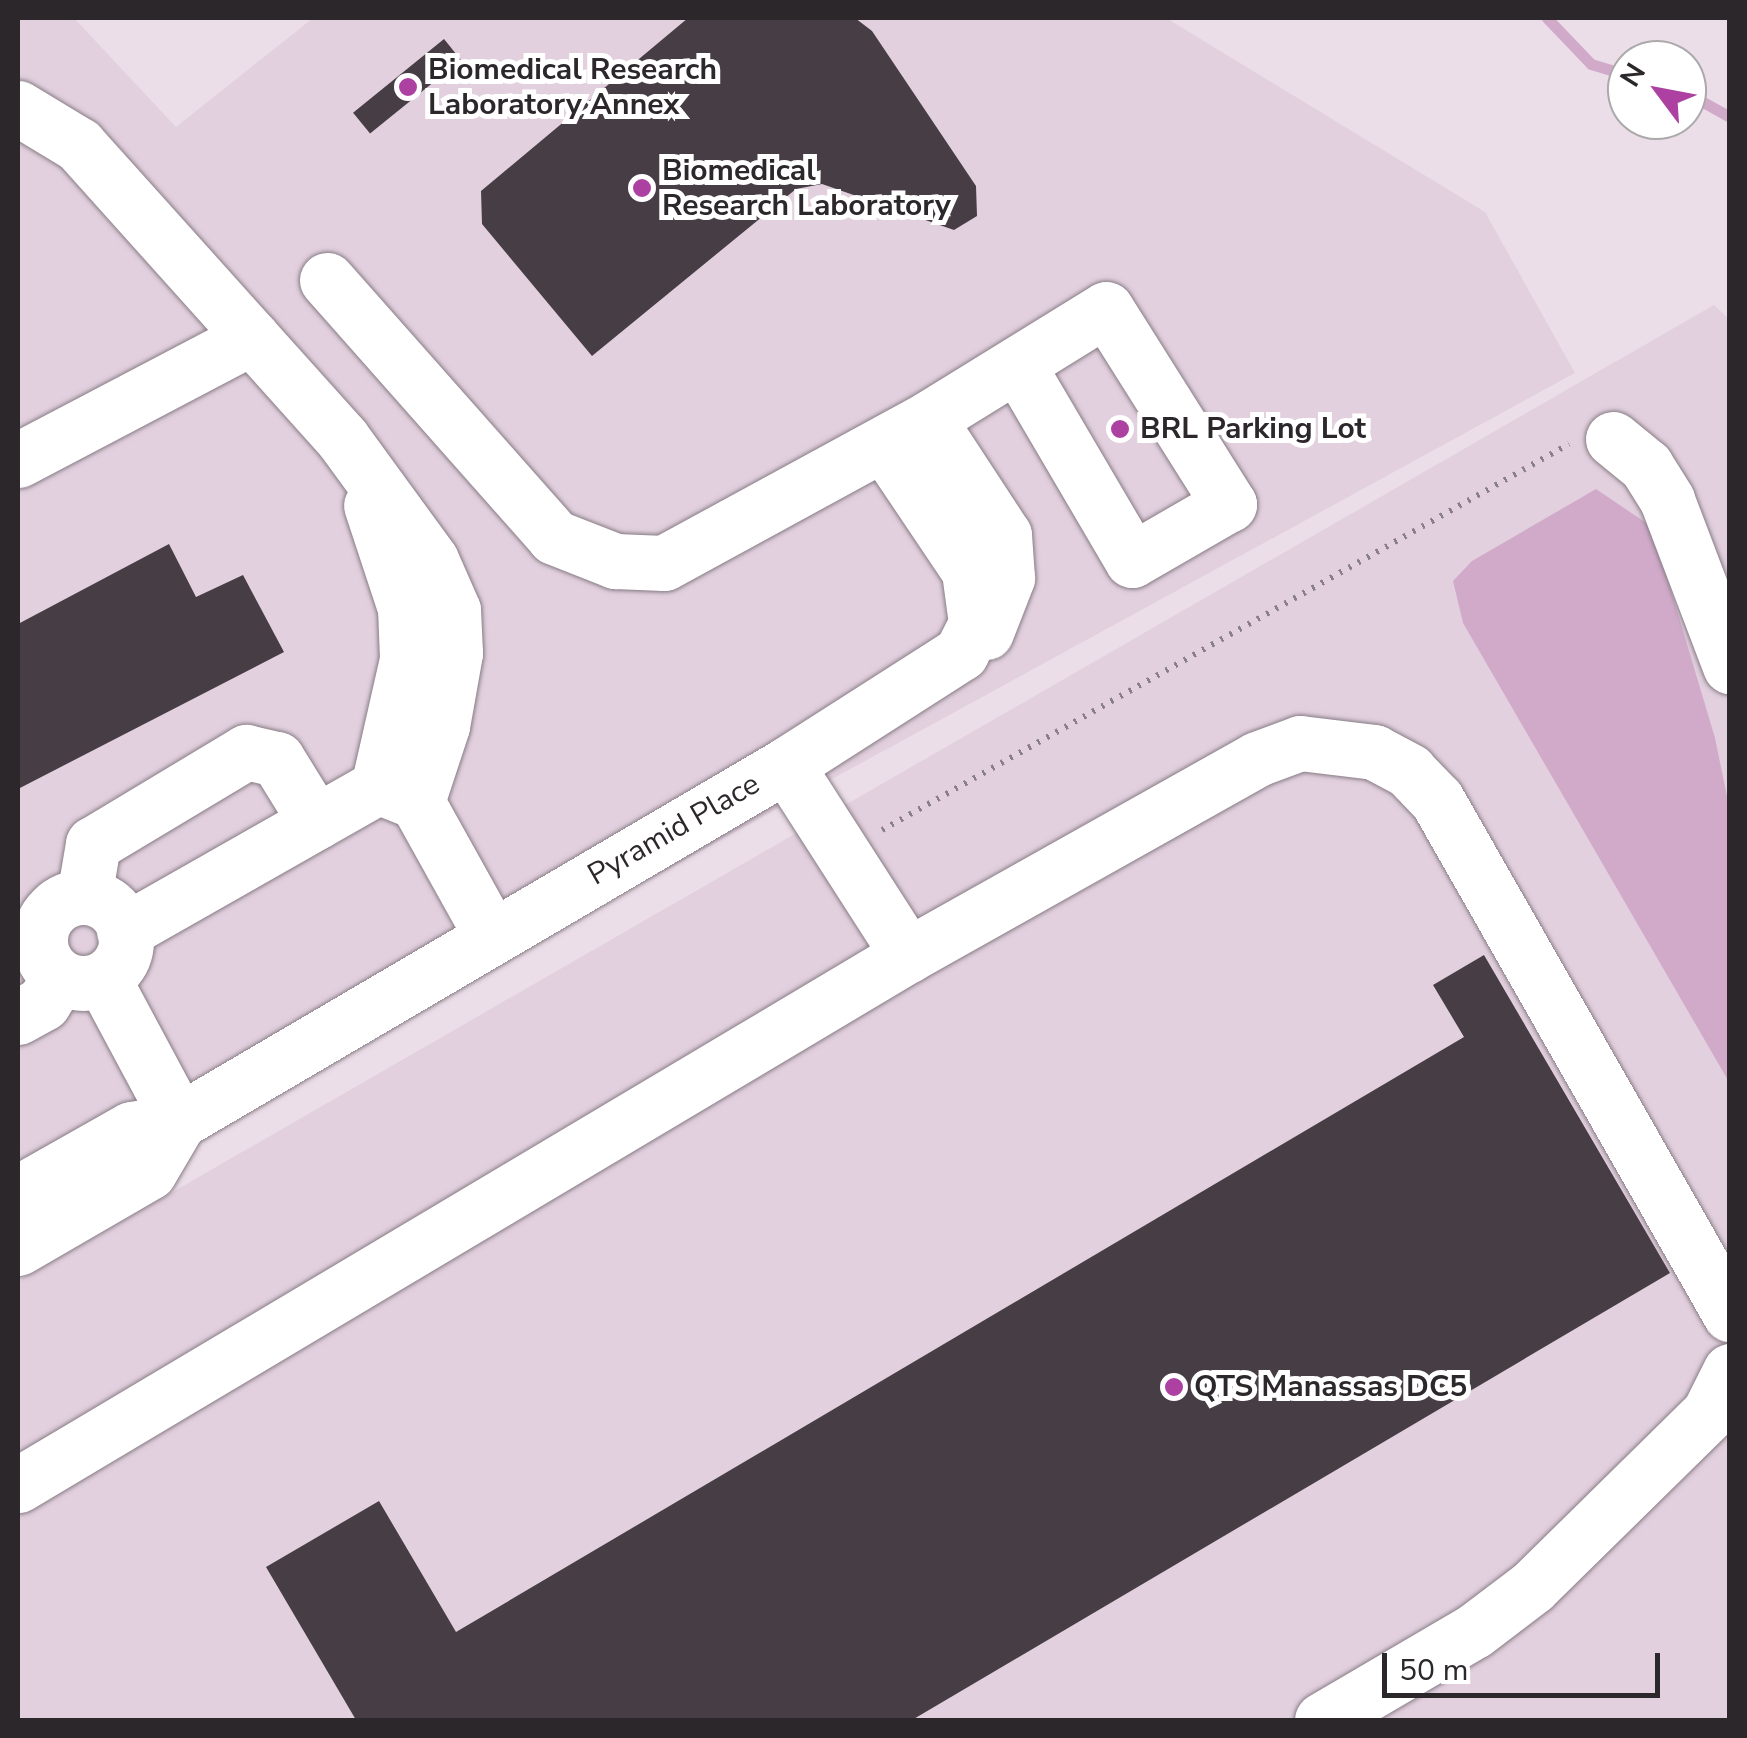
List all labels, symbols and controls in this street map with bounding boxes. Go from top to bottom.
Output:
north arrow [1607,40,1707,140]
place label: Biomedical Research Laboratory Annex [428,52,717,122]
text: N [1612,56,1655,94]
marker: Biomedical Research Laboratory Annex [397,76,419,98]
place label: Biomedical Research Laboratory [662,153,951,224]
marker: Biomedical Research Laboratory [631,177,653,199]
place label: BRL Parking Lot [1140,411,1366,447]
marker: BRL Parking Lot [1109,418,1131,440]
street label: Pyramid Place [582,766,766,894]
place label: QTS Manassas DC5 [1194,1369,1467,1405]
marker: QTS Manassas DC5 [1163,1376,1185,1398]
scale bar [1387,1633,1664,1695]
text: 50 m [1399,1650,1468,1691]

